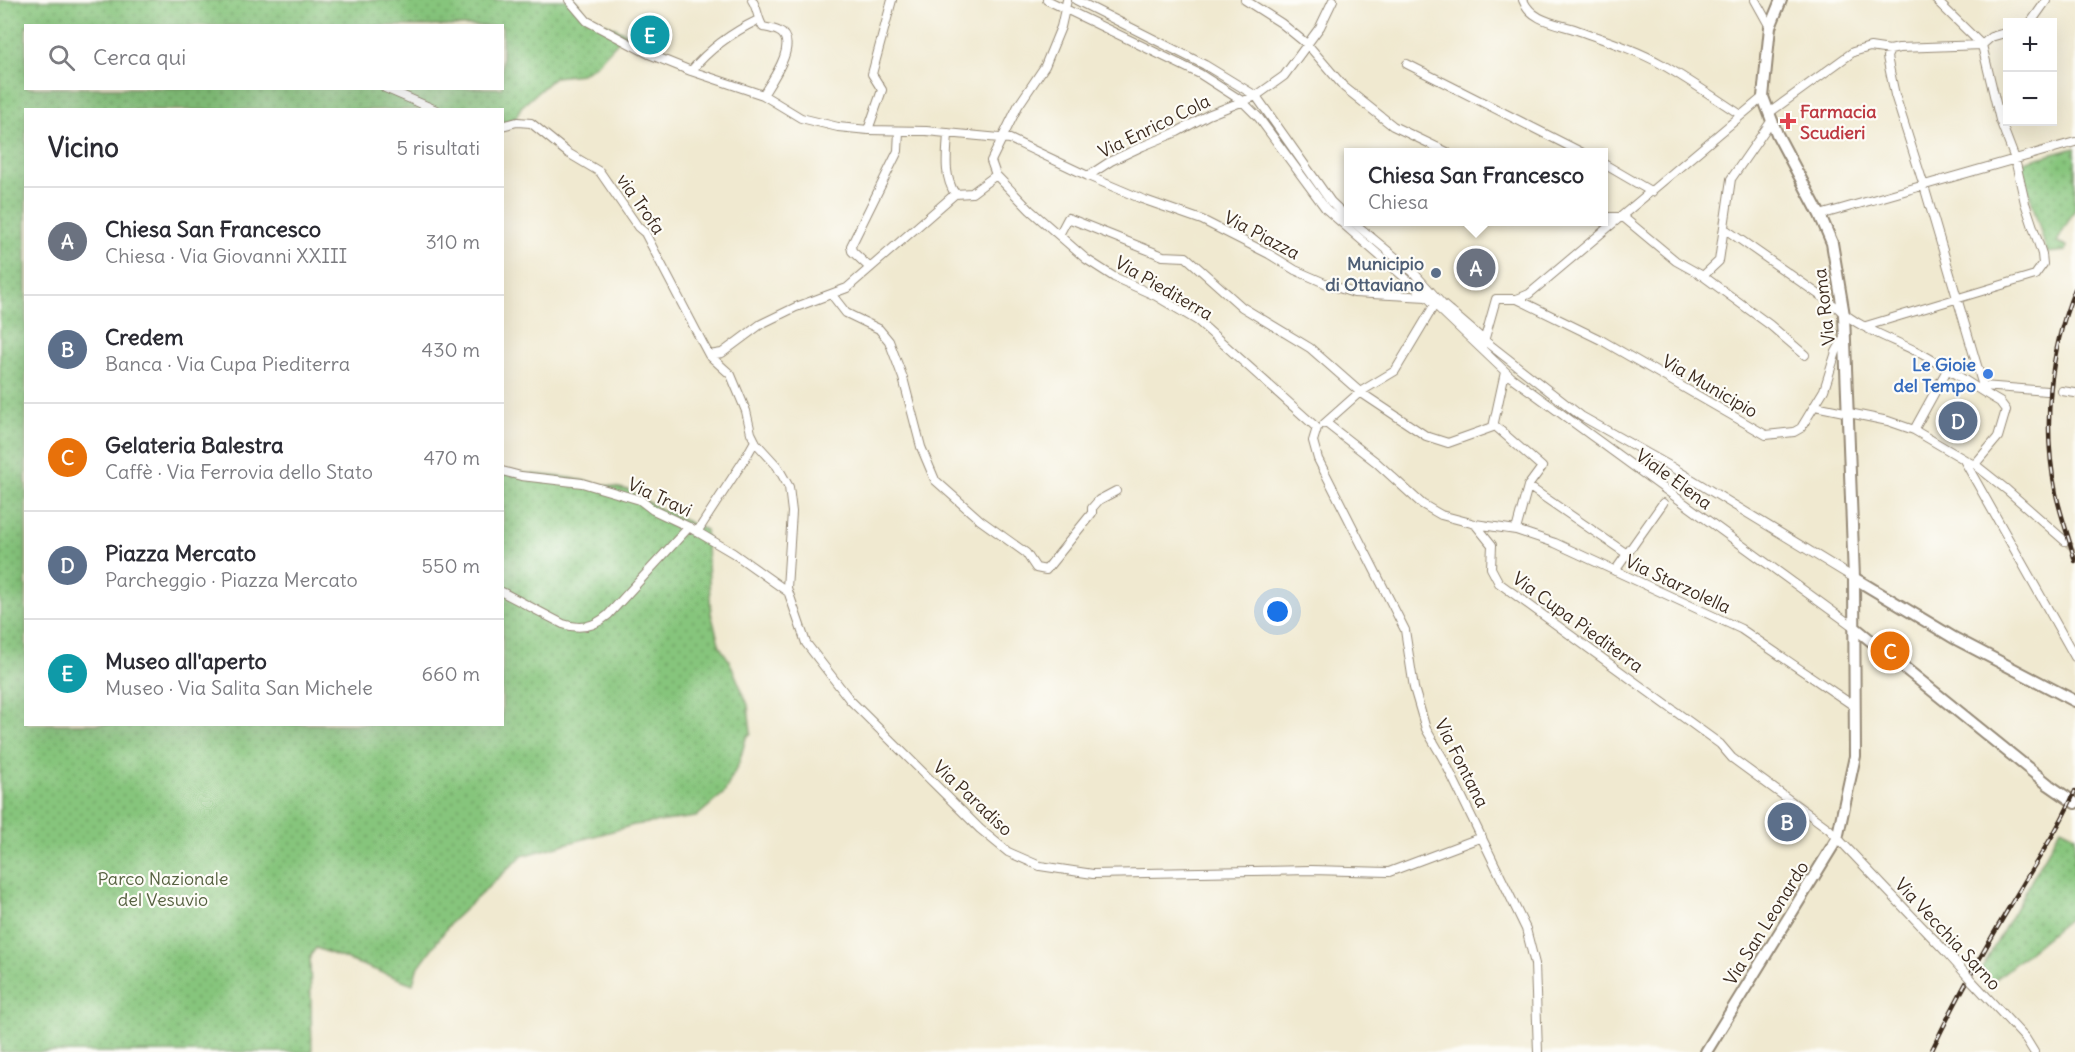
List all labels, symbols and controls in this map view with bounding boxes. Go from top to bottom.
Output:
pin: E [630,12,670,57]
map controls [2003,18,2057,126]
button: + [2003,18,2057,72]
search box [24,24,504,90]
icon: search [45,41,78,74]
text: Cerca qui [93,43,186,71]
button: − [2003,72,2057,126]
street label: Via Enrico Cola [1094,89,1214,163]
place label: Farmacia Scudieri [1800,100,1876,144]
marker: Farmacia Scudieri [1781,114,1795,128]
text: Vicino [48,131,119,164]
text: 5 risultati [396,135,480,160]
popup [1344,148,1608,226]
text: Chiesa San Francesco [1368,161,1584,189]
street label: via Trofa [612,169,670,239]
text: Chiesa [1368,189,1428,214]
street label: Via Piazza [1220,206,1304,264]
text: Chiesa San Francesco [105,215,321,243]
text: A [61,229,74,254]
text: 310 m [425,229,480,254]
text: Chiesa · Via Giovanni XXIII [105,243,347,268]
pin: A [1456,246,1496,290]
street label: Via Piediterra [1111,251,1217,325]
place label: Municipio di Ottaviano [1325,252,1424,296]
marker: Municipio di Ottaviano [1429,266,1443,280]
street label: Via Roma [1808,267,1840,347]
text: Credem [105,323,184,351]
text: B [61,337,74,362]
text: 430 m [422,337,480,362]
street label: Via Municipio [1658,349,1762,423]
text: Banca · Via Cupa Piediterra [105,351,350,376]
place label: Le Gioie del Tempo [1893,353,1976,397]
marker: Le Gioie del Tempo [1981,367,1995,381]
pin: D [1938,398,1978,444]
text: Gelateria Balestra [105,431,283,459]
street label: Viale Elena [1631,444,1717,514]
text: C [61,445,74,470]
text: 470 m [423,445,480,470]
text: Caffè · Via Ferrovia dello Stato [105,459,373,484]
street label: Via Travi [624,472,696,522]
text: Piazza Mercato [105,539,256,567]
street label: Via Starzolella [1622,550,1734,618]
text: D [60,553,75,578]
text: 550 m [422,553,480,578]
text: Parcheggio · Piazza Mercato [105,567,358,592]
street label: Via Cupa Piediterra [1508,567,1648,677]
your location [1263,597,1292,626]
pin: C [1870,628,1910,674]
text: Museo all'aperto [105,647,267,675]
text: E [62,661,73,686]
text: 660 m [421,661,480,686]
text: Museo · Via Salita San Michele [105,675,373,700]
street label: Via Fontana [1430,715,1494,811]
street label: Via Paradiso [928,755,1018,841]
pin: B [1768,800,1806,844]
street label: Via San Leonardo [1719,857,1813,989]
park label: Parco Nazionale del Vesuvio [97,867,229,911]
street label: Via Vecchia Sarno [1890,873,2006,995]

